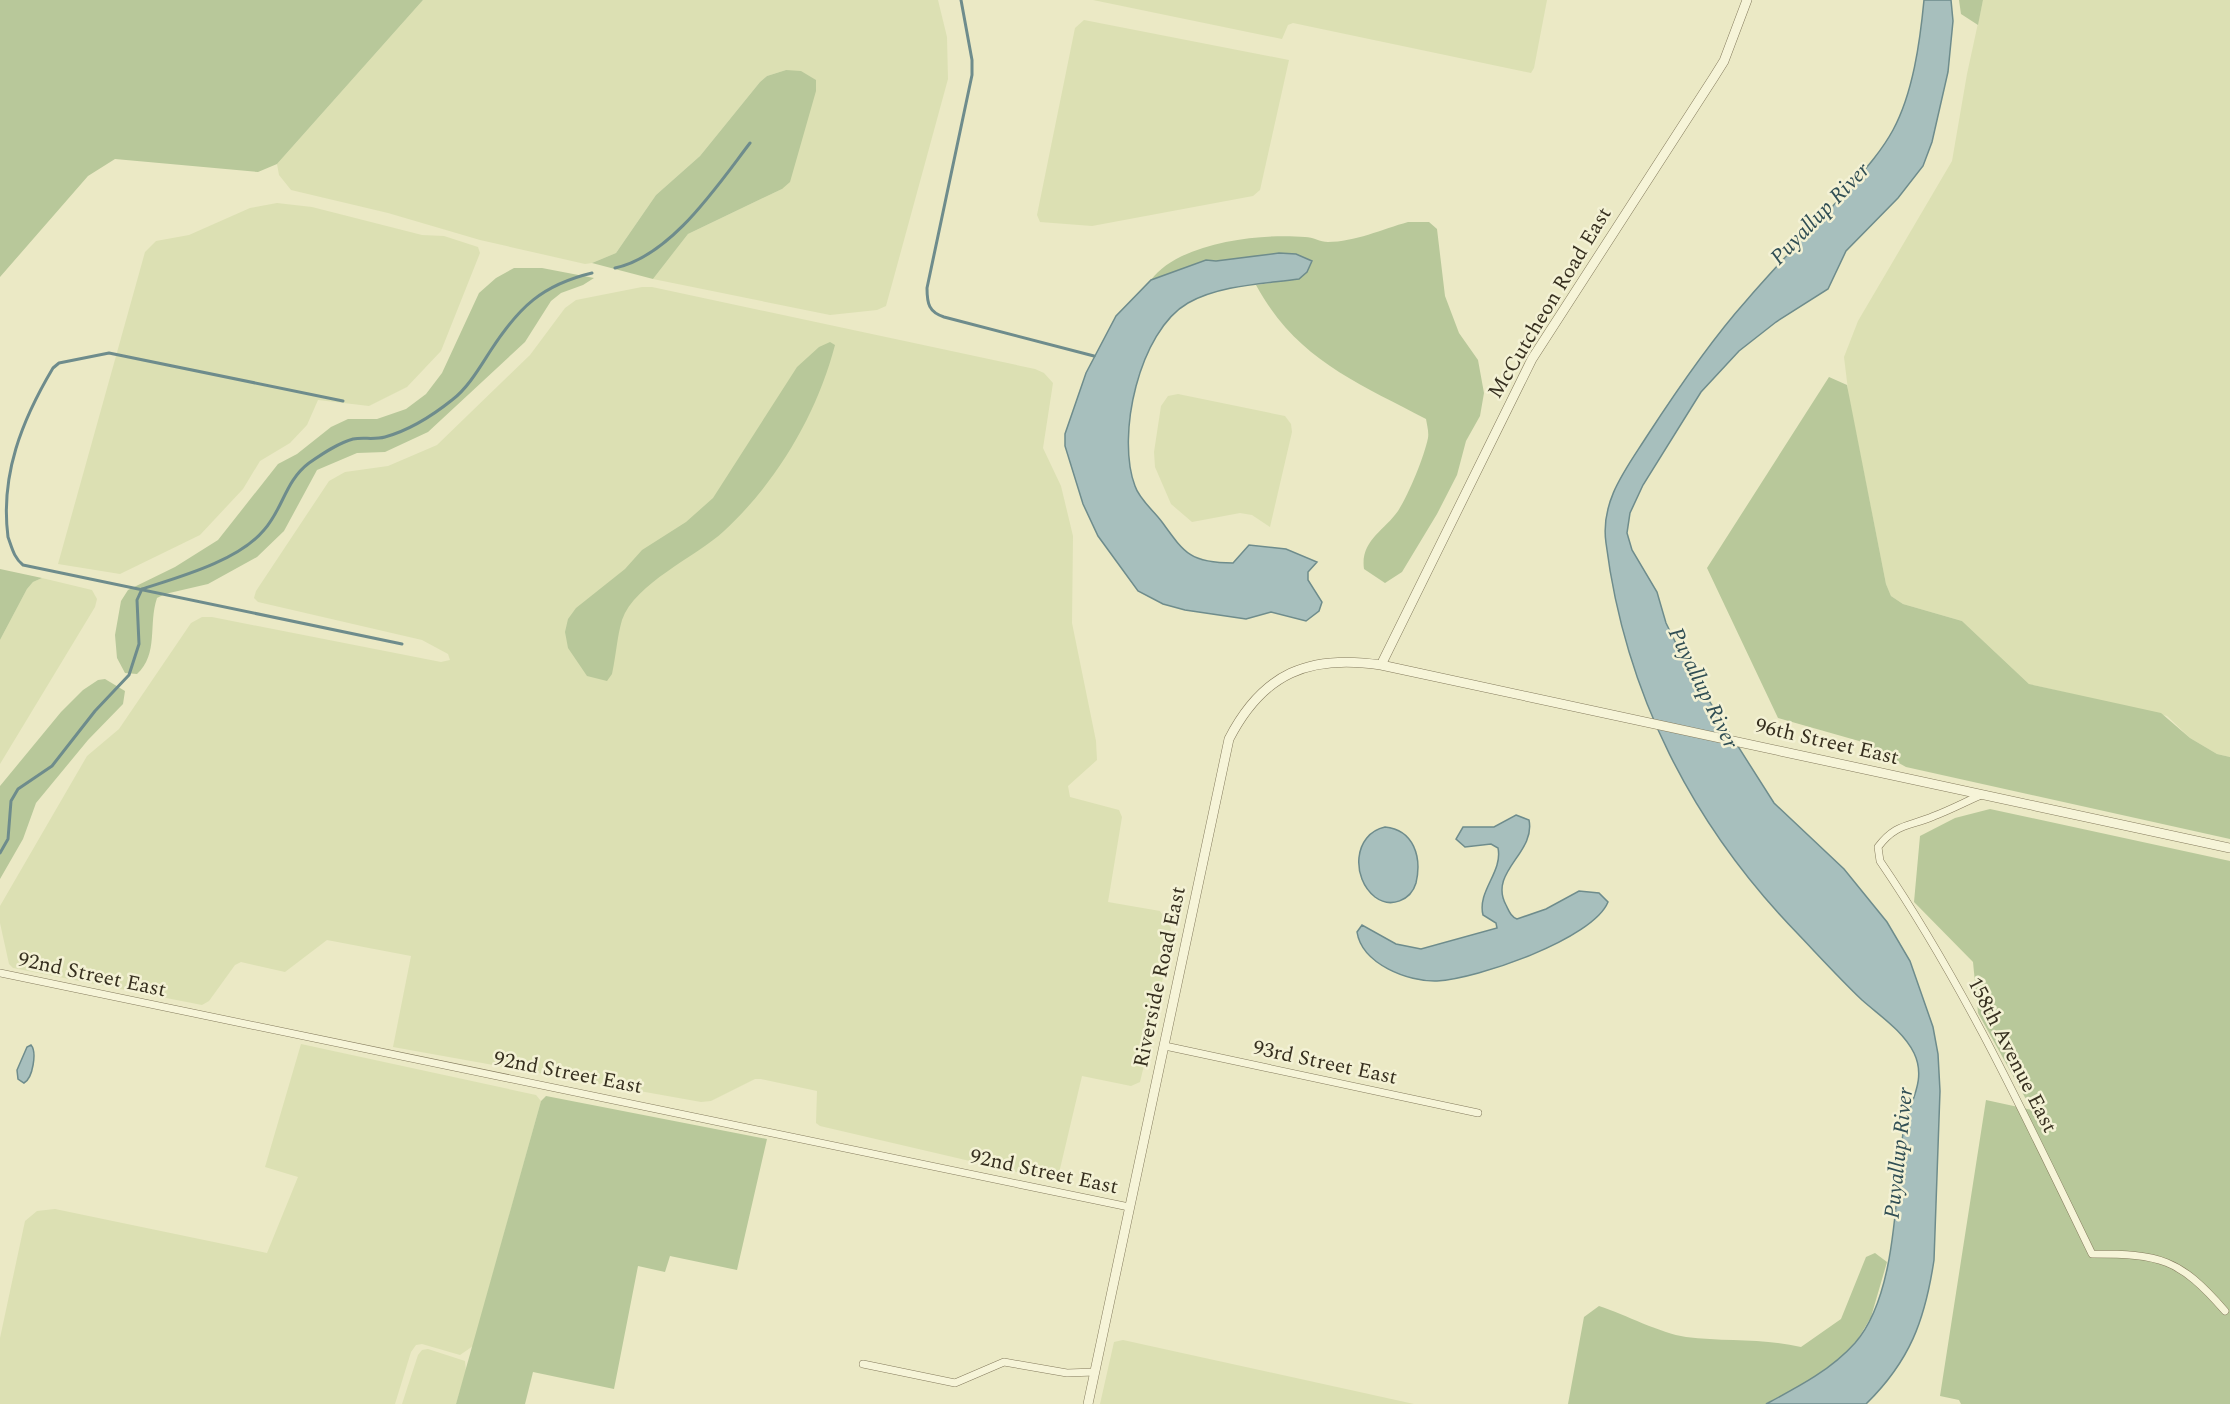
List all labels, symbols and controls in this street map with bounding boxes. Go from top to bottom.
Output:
water label: Puyallup River [1762,155,1878,273]
street label: McCutcheon Road East [1480,201,1620,405]
water label: Puyallup River [1659,622,1747,755]
street label: 96th Street East [1752,710,1902,774]
street label: Riverside Road East [1125,883,1195,1071]
street label: 92nd Street East [15,944,169,1006]
street label: 158th Avenue East [1959,971,2065,1139]
street label: 93rd Street East [1250,1032,1400,1094]
street label: 92nd Street East [491,1043,645,1103]
water label: Puyallup River [1876,1085,1922,1220]
street label: 92nd Street East [967,1141,1121,1203]

